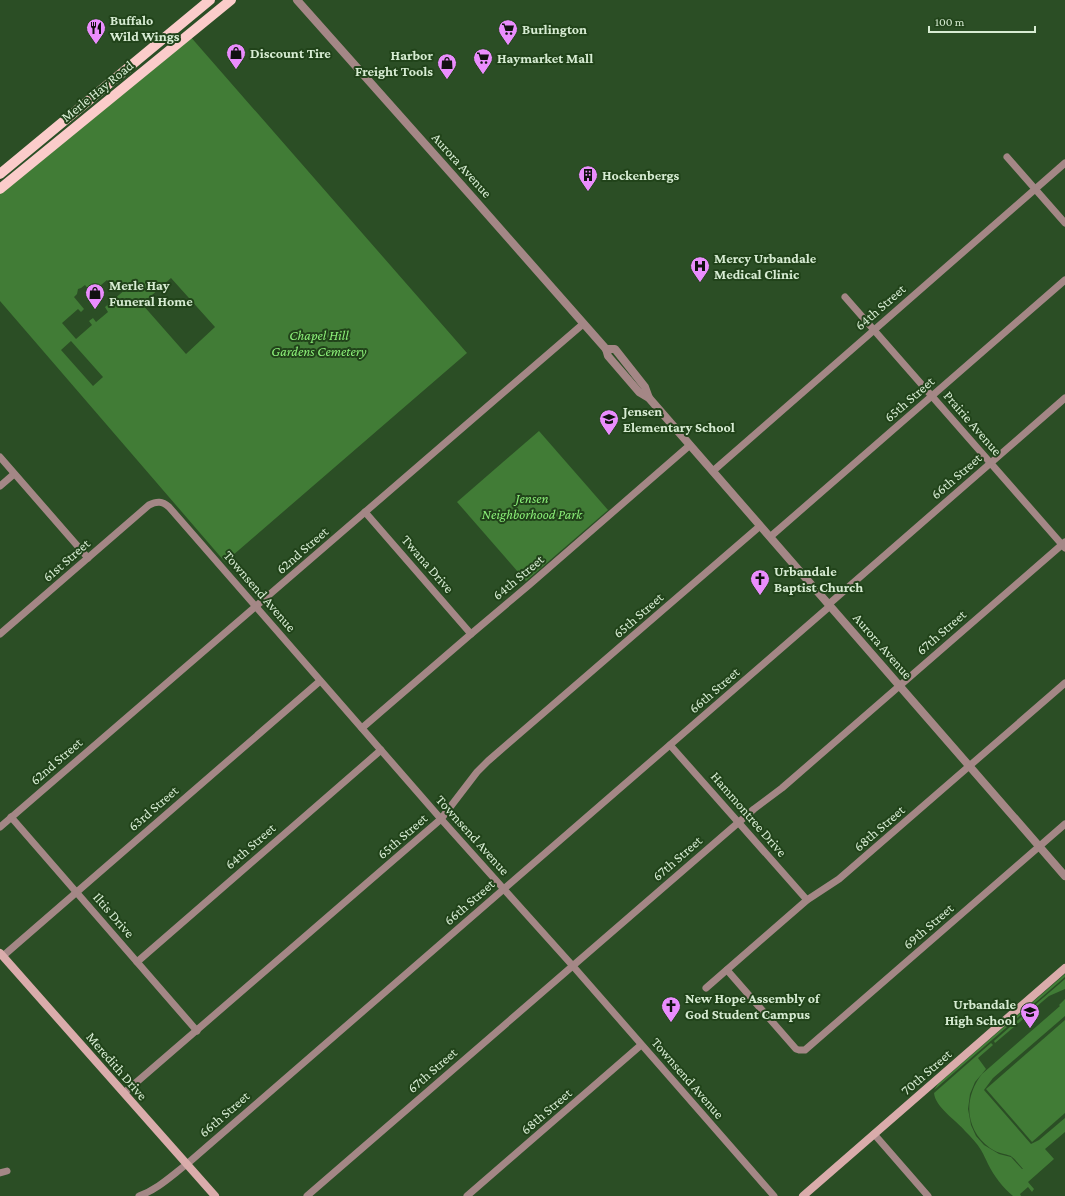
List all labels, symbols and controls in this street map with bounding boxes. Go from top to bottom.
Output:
scale bar [929,8,1035,34]
place label: Buffalo Wild Wings [109,12,180,44]
text: 100 m [935,15,965,29]
restaurant icon: Buffalo Wild Wings [85,17,107,45]
supermarket icon: Burlington [497,18,519,46]
place label: Burlington [522,21,587,37]
shop icon: Discount Tire [225,42,247,70]
place label: Discount Tire [250,45,331,61]
place label: Harbor Freight Tools [355,47,433,79]
supermarket icon: Haymarket Mall [472,47,494,75]
place label: Haymarket Mall [497,50,593,66]
shop icon: Harbor Freight Tools [436,52,458,80]
street label: Merle Hay Road [58,57,137,125]
street label: Aurora Avenue [429,129,495,201]
building icon: Hockenbergs [577,164,599,192]
place label: Hockenbergs [602,167,680,183]
place label: Mercy Urbandale Medical Clinic [714,250,817,282]
hospital icon: Mercy Urbandale Medical Clinic [689,255,711,283]
place label: Merle Hay Funeral Home [109,277,193,309]
street label: 64th Street [851,280,909,333]
shop icon: Merle Hay Funeral Home [84,282,106,310]
park label: Chapel Hill Gardens Cemetery [271,327,367,359]
street label: 65th Street [881,373,938,425]
street label: Prairie Avenue [941,387,1005,459]
place label: Jensen Elementary School [621,403,735,435]
school or university icon: Jensen Elementary School [598,408,620,436]
street label: 66th Street [927,449,985,502]
park label: Jensen Neighborhood Park [482,490,583,522]
street label: 62nd Street [273,523,332,577]
street label: Twana Drive [399,532,457,596]
street label: 61st Street [39,535,93,585]
street label: Townsend Avenue [220,547,300,635]
street label: 64th Street [489,551,547,603]
place label: Urbandale Baptist Church [774,563,863,595]
church icon: Urbandale Baptist Church [749,568,771,596]
street label: 65th Street [610,589,667,641]
street label: 67th Street [913,606,969,658]
street label: Aurora Avenue [850,610,916,682]
street label: 66th Street [685,663,743,716]
street label: 62nd Street [27,734,86,788]
street label: Hammontree Drive [708,768,790,860]
street label: 63rd Street [125,782,181,834]
street label: Townsend Avenue [433,792,513,878]
street label: 68th Street [850,801,908,854]
street label: 65th Street [374,810,431,862]
street label: 64th Street [221,819,279,872]
street label: 67th Street [649,832,705,884]
street label: 66th Street [440,875,498,928]
street label: Iltis Drive [90,889,138,941]
street label: 69th Street [900,900,957,952]
place label: New Hope Assembly of God Student Campus [685,990,821,1022]
church icon: New Hope Assembly of God Student Campus [660,995,682,1023]
place label: Urbandale High School [945,996,1016,1028]
school or university icon: Urbandale High School [1019,1001,1041,1029]
street label: Meredith Drive [83,1029,151,1103]
street label: Townsend Avenue [648,1034,728,1122]
street label: 67th Street [404,1044,460,1096]
street label: 70th Street [897,1045,955,1098]
street label: 68th Street [517,1084,575,1137]
street label: 66th Street [195,1087,253,1140]

